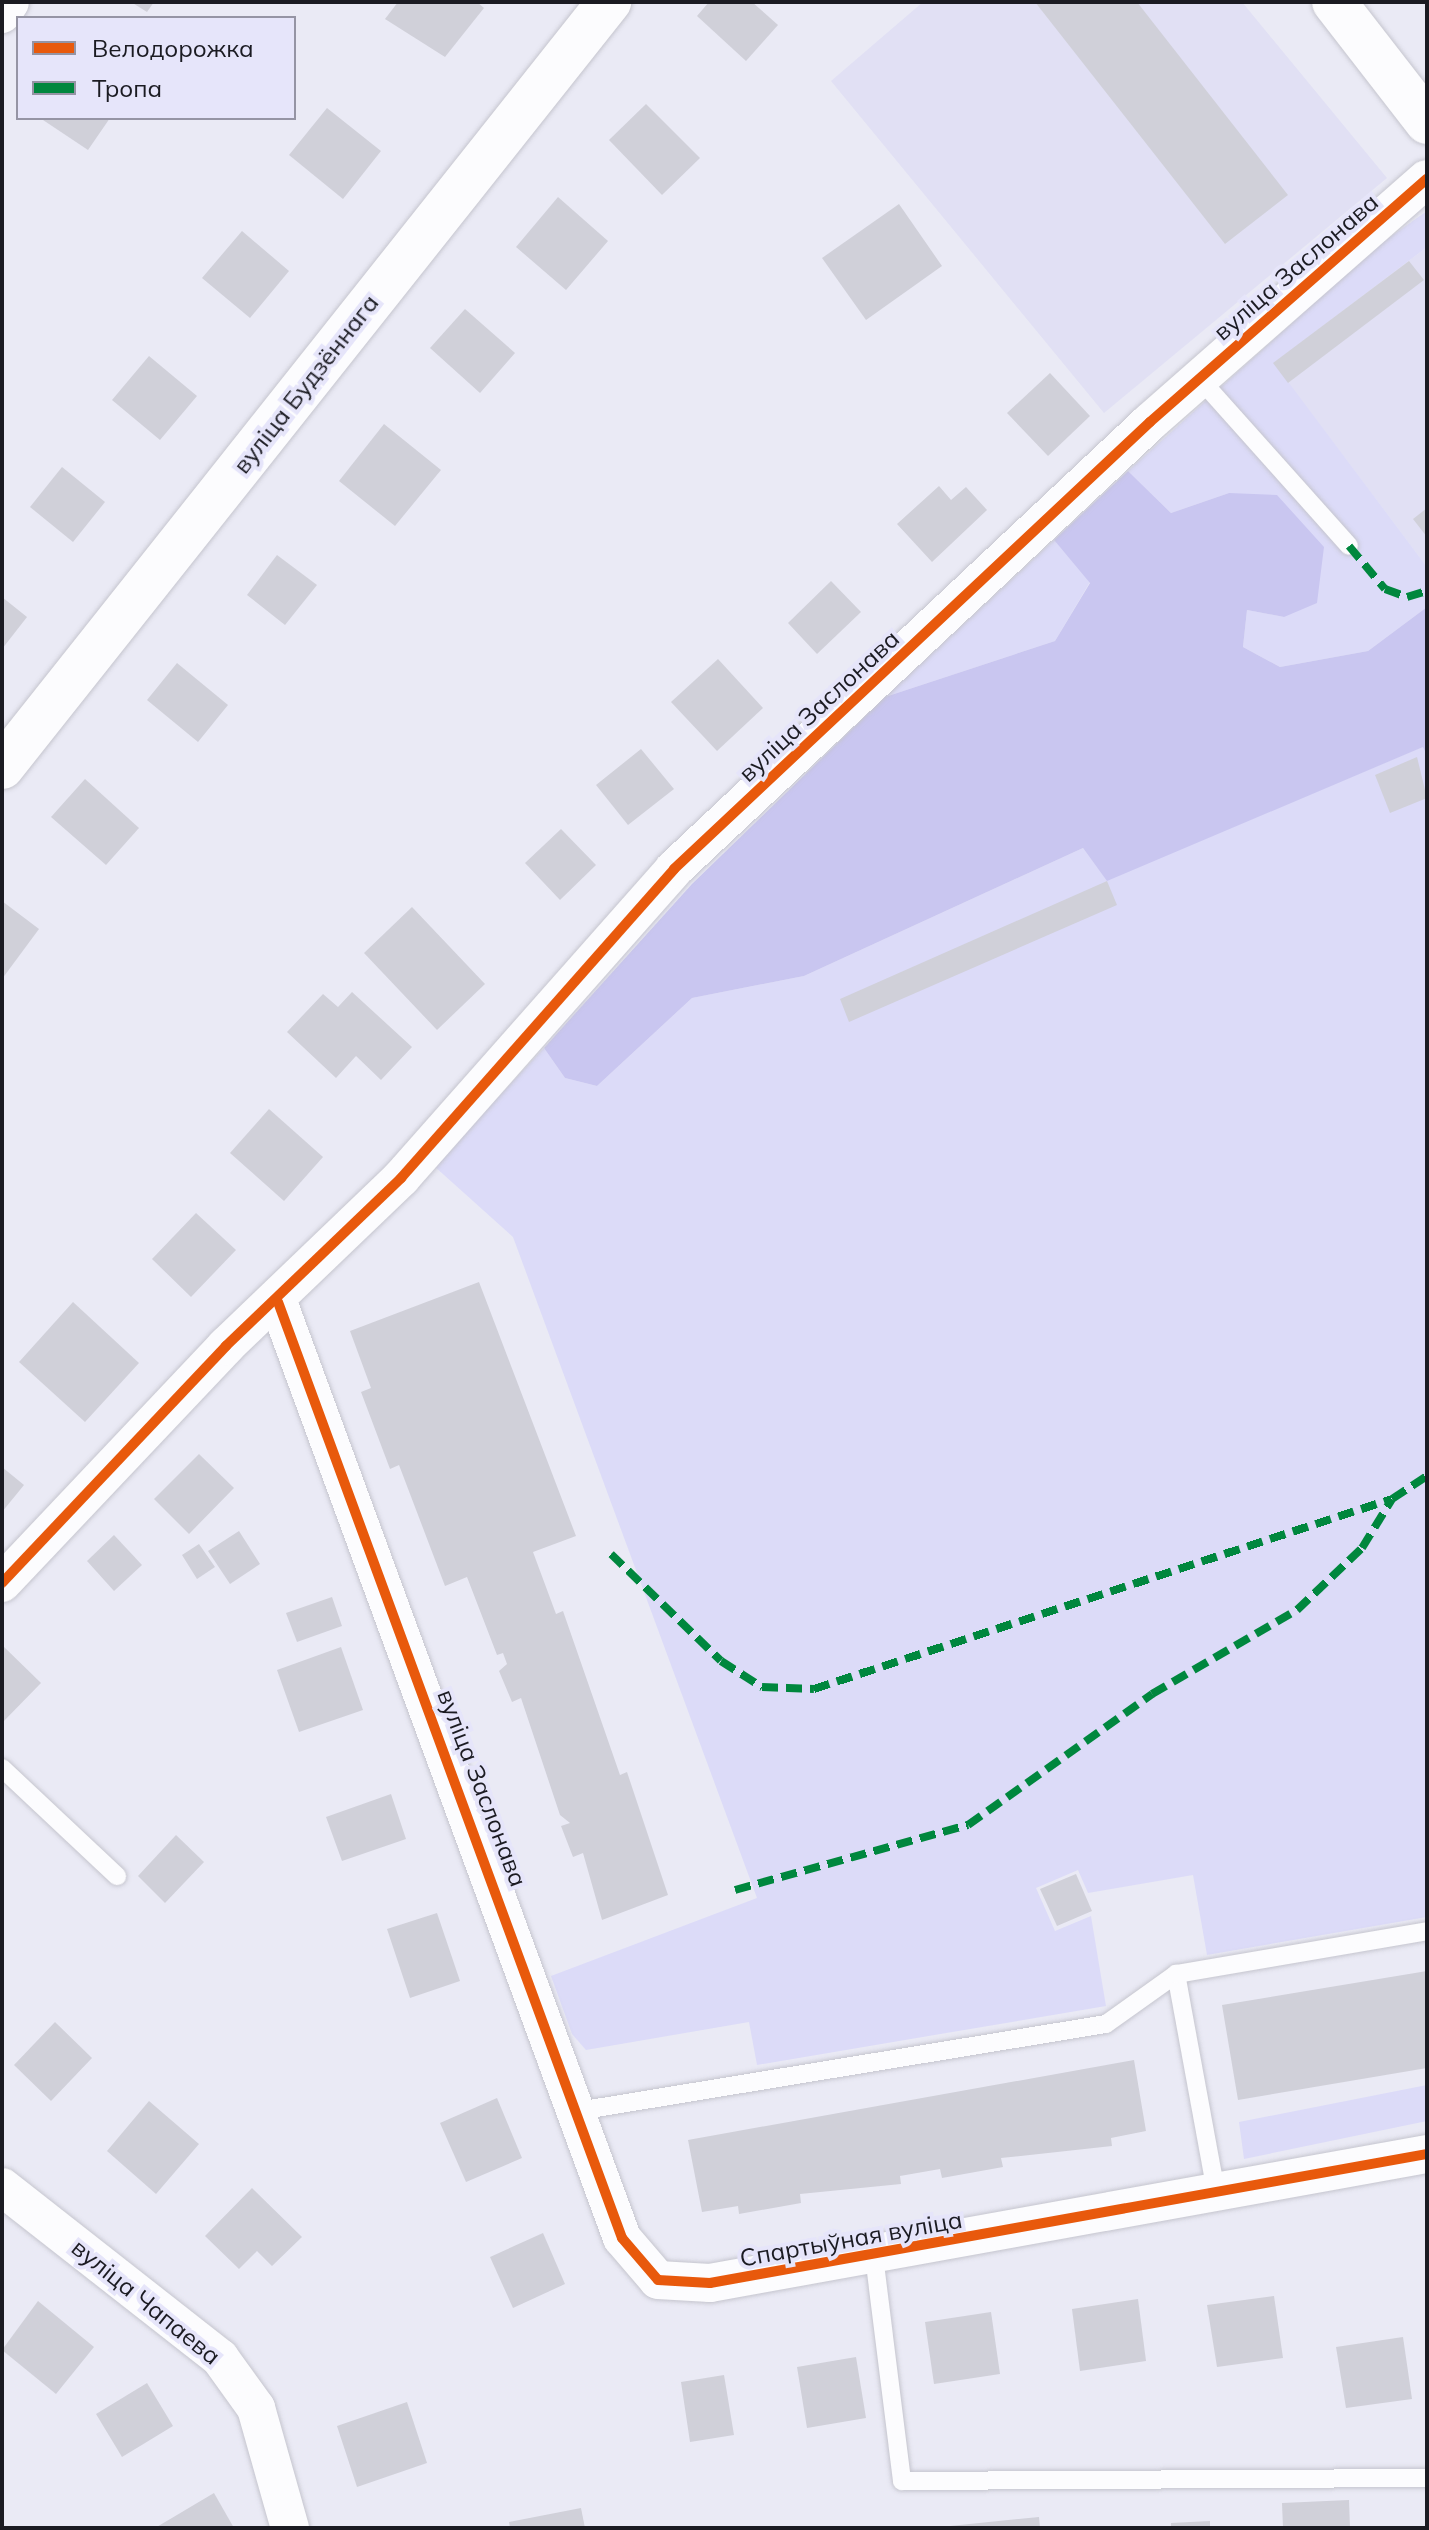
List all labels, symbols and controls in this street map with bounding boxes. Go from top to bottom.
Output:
legend [16,16,296,120]
text: Велодорожка [92,33,254,63]
text: Тропа [92,73,162,103]
street label: вуліца Заслонава [1208,188,1384,346]
street label: вуліца Будзённага [227,289,385,479]
street label: вуліца Заслонава [733,624,905,788]
street label: вуліца Заслонава [431,1685,533,1891]
street label: Спартыўная вуліца [738,2205,964,2273]
street label: вуліца Чапаева [66,2233,226,2371]

